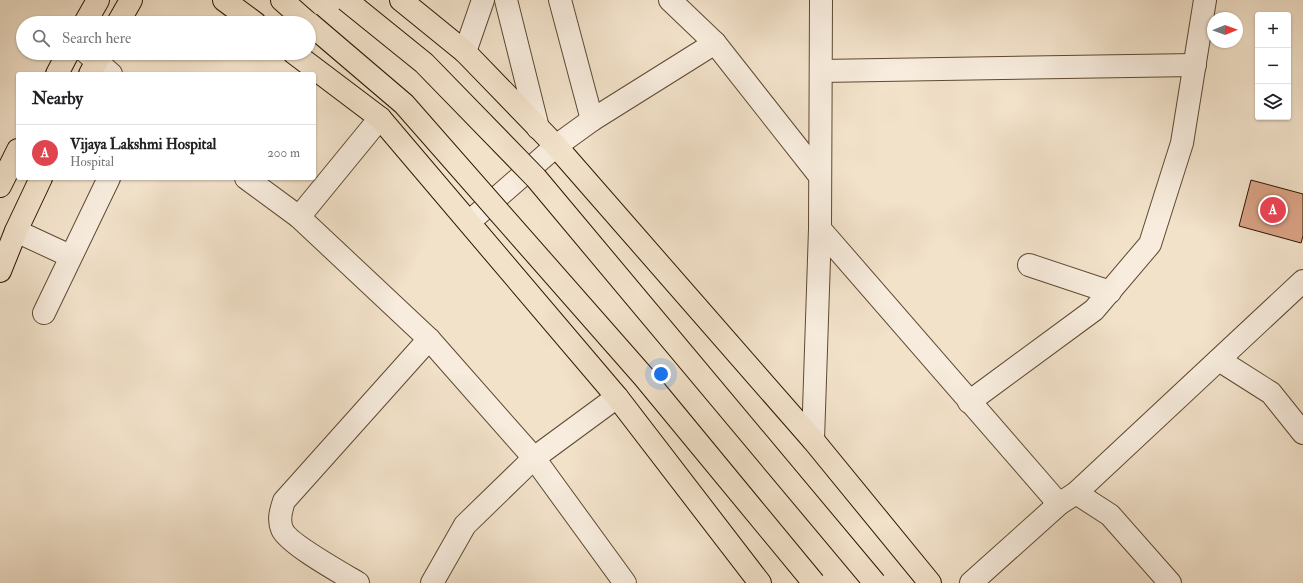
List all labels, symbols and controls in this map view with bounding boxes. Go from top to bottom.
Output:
north arrow [1207,12,1243,48]
map controls [1255,12,1291,120]
button: + [1255,12,1291,48]
search box [16,16,316,60]
icon: search [30,27,52,49]
text: Search here [62,29,131,48]
button: − [1255,48,1291,84]
button: layers [1255,84,1291,120]
text: Nearby [32,88,83,109]
text: Vijaya Lakshmi Hospital [70,135,216,154]
text: A [41,145,49,161]
text: 200 m [267,145,300,161]
text: Hospital [70,154,114,170]
pin: A [1260,195,1286,225]
your location [651,364,671,384]

